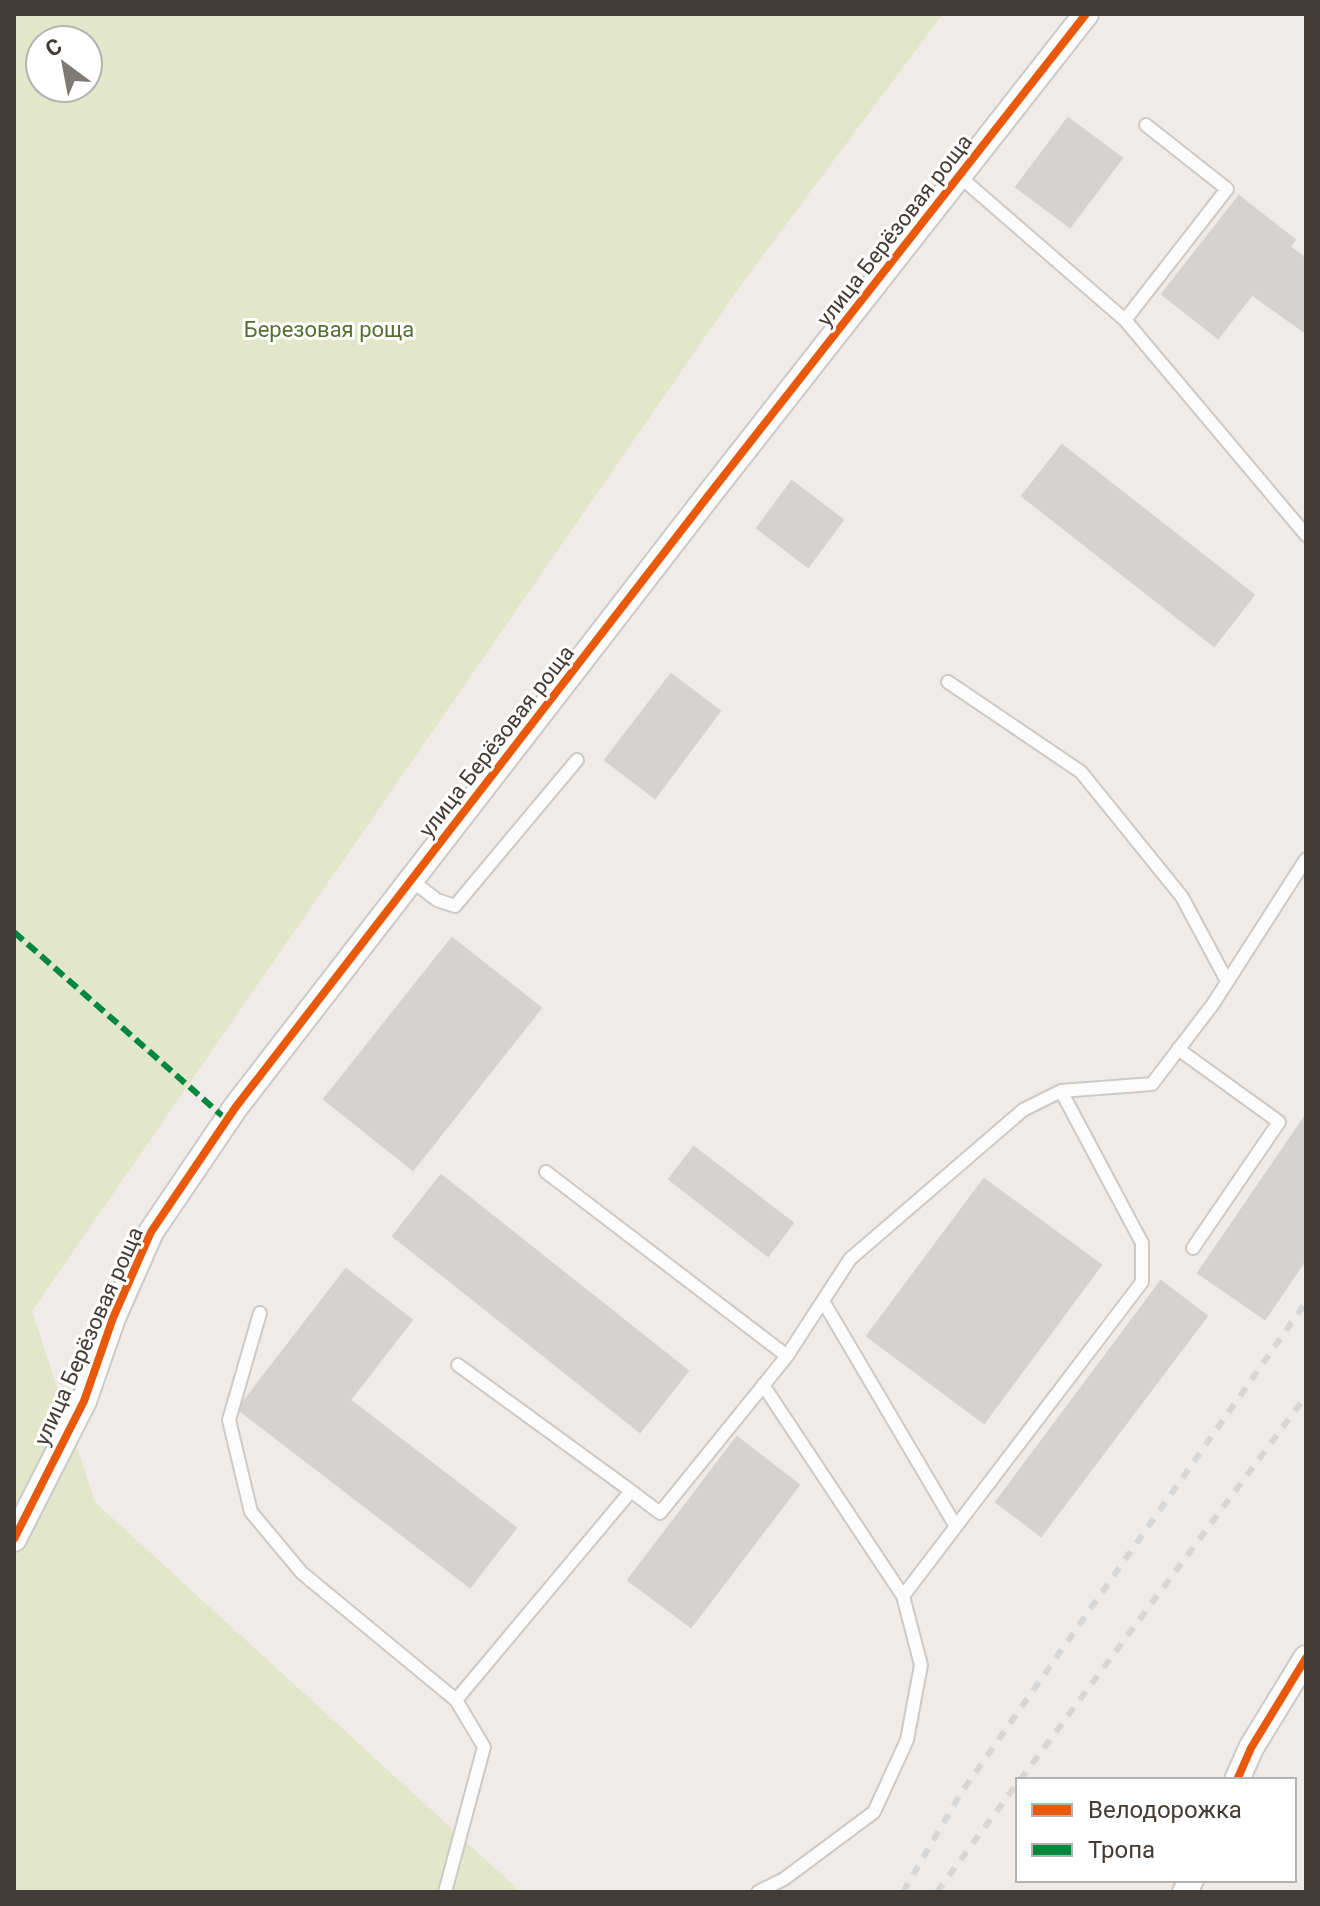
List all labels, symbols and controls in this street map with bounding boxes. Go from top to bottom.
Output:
north arrow [24,24,104,104]
text: С [41,33,66,62]
street label: улица Берёзовая роща [812,130,977,331]
park label: Березовая роща [244,317,414,342]
street label: улица Берёзовая роща [414,641,579,842]
street label: улица Берёзовая роща [29,1223,148,1449]
legend [1016,1778,1296,1882]
text: Велодорожка [1088,1796,1242,1824]
text: Тропа [1088,1836,1155,1864]

